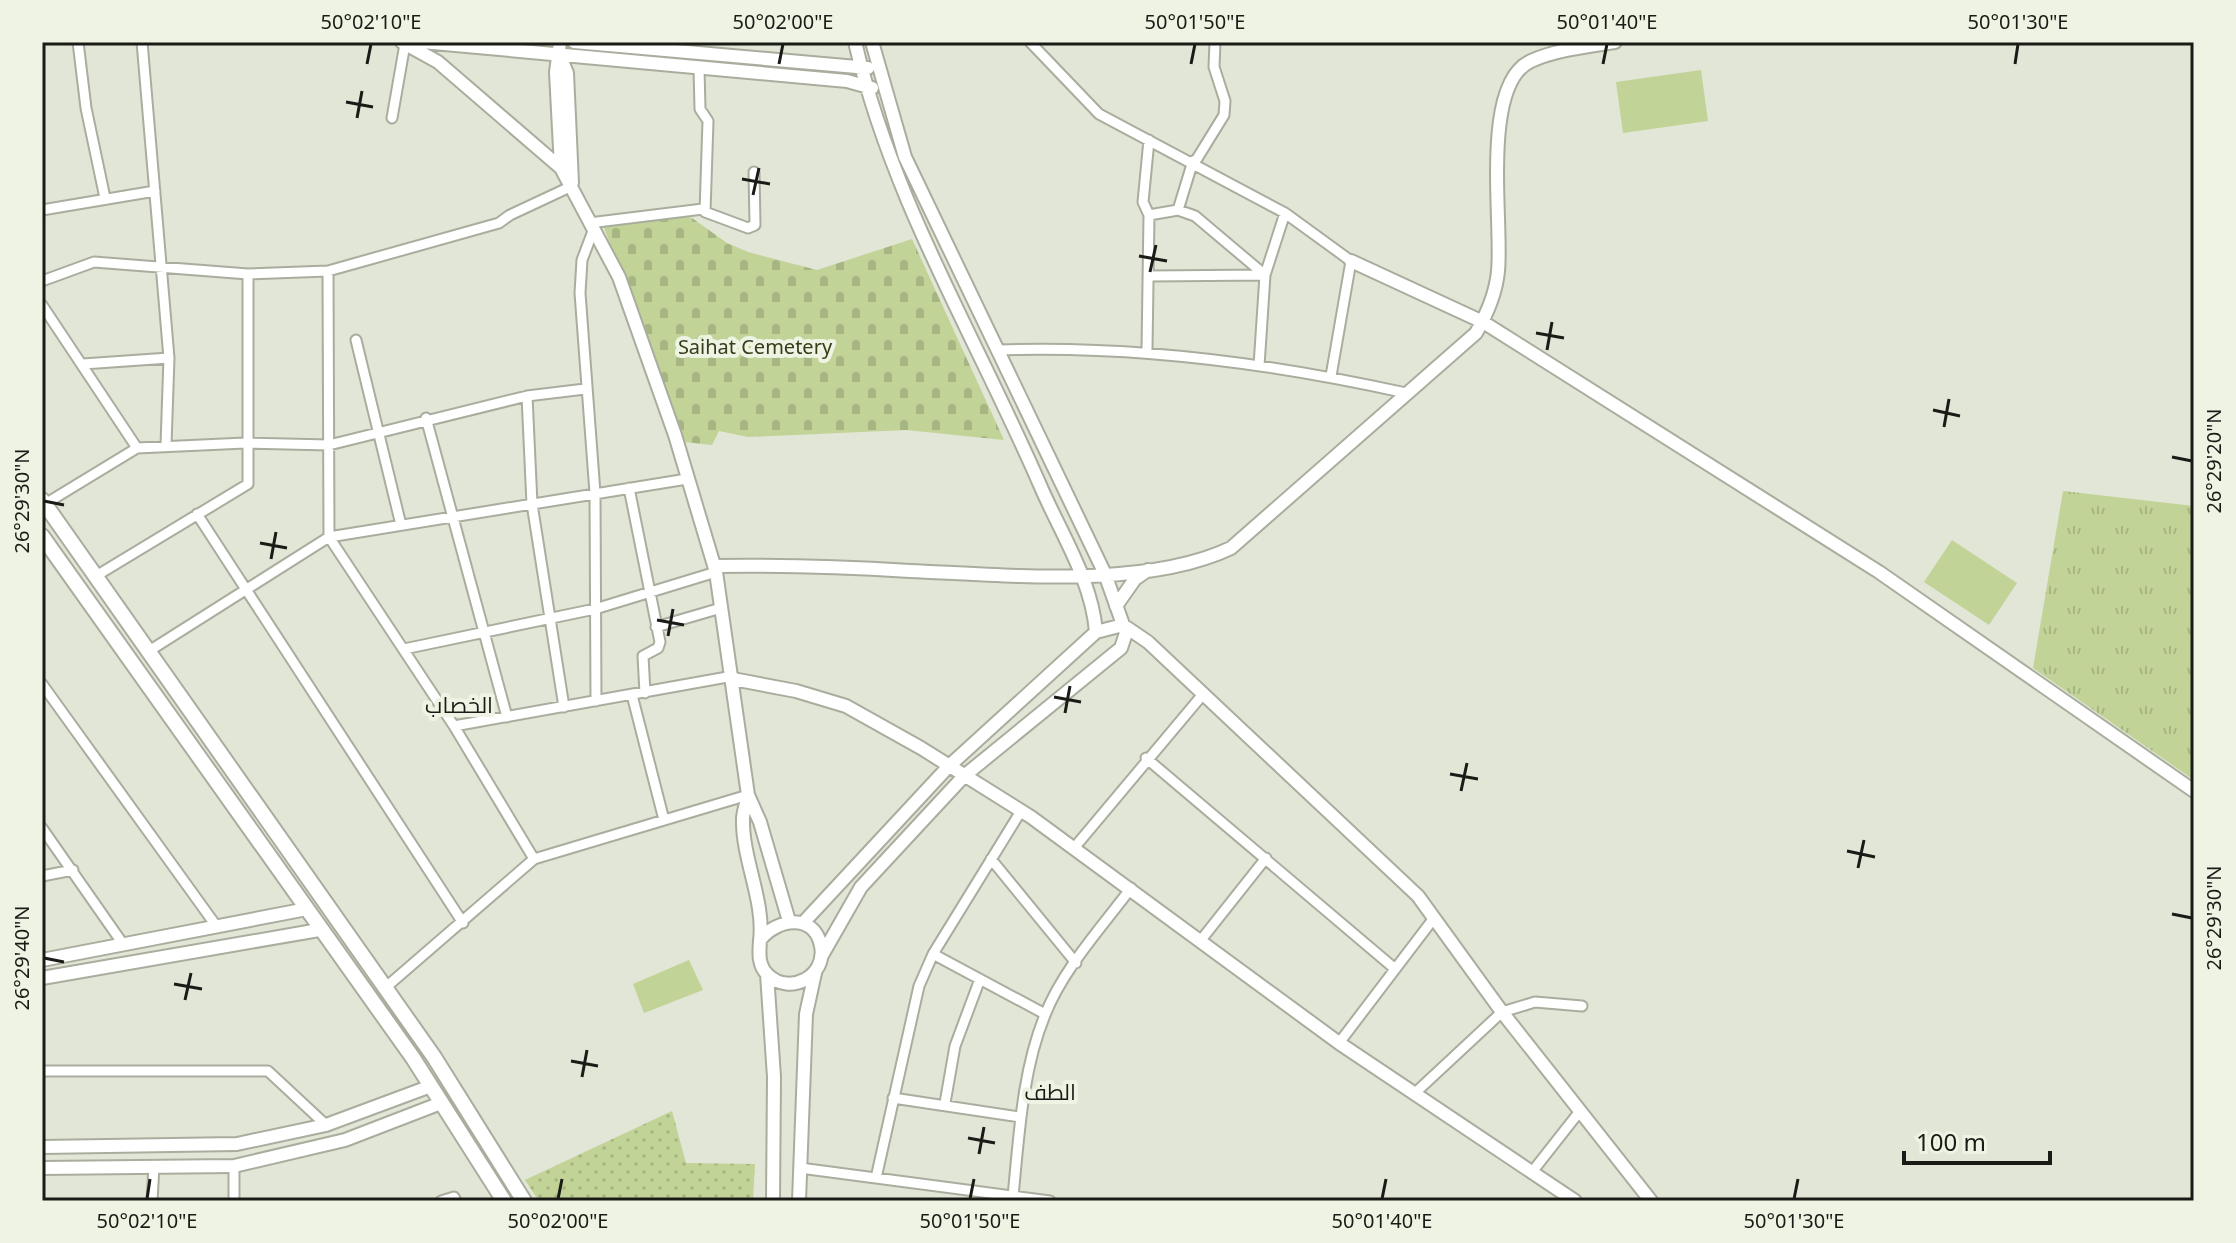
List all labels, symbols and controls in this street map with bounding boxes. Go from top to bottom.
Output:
text: 50°02'10"E [321,8,421,35]
text: 50°02'00"E [733,8,833,35]
text: 50°01'50"E [1145,8,1245,35]
text: 50°01'40"E [1557,8,1657,35]
text: 50°01'30"E [1968,8,2068,35]
park label: Saihat Cemetery [678,333,833,360]
text: 26°29'20"N [2200,408,2227,514]
text: 26°29'30"N [8,448,35,554]
district label: الخصاب [425,689,493,719]
text: 26°29'30"N [2200,865,2227,971]
text: 26°29'40"N [8,905,35,1011]
district label: الطف [1024,1076,1076,1106]
scale bar [1904,1115,2050,1165]
text: 100 m [1916,1125,1986,1158]
text: 50°02'10"E [97,1207,197,1234]
text: 50°02'00"E [508,1207,608,1234]
text: 50°01'50"E [920,1207,1020,1234]
text: 50°01'40"E [1332,1207,1432,1234]
text: 50°01'30"E [1744,1207,1844,1234]

